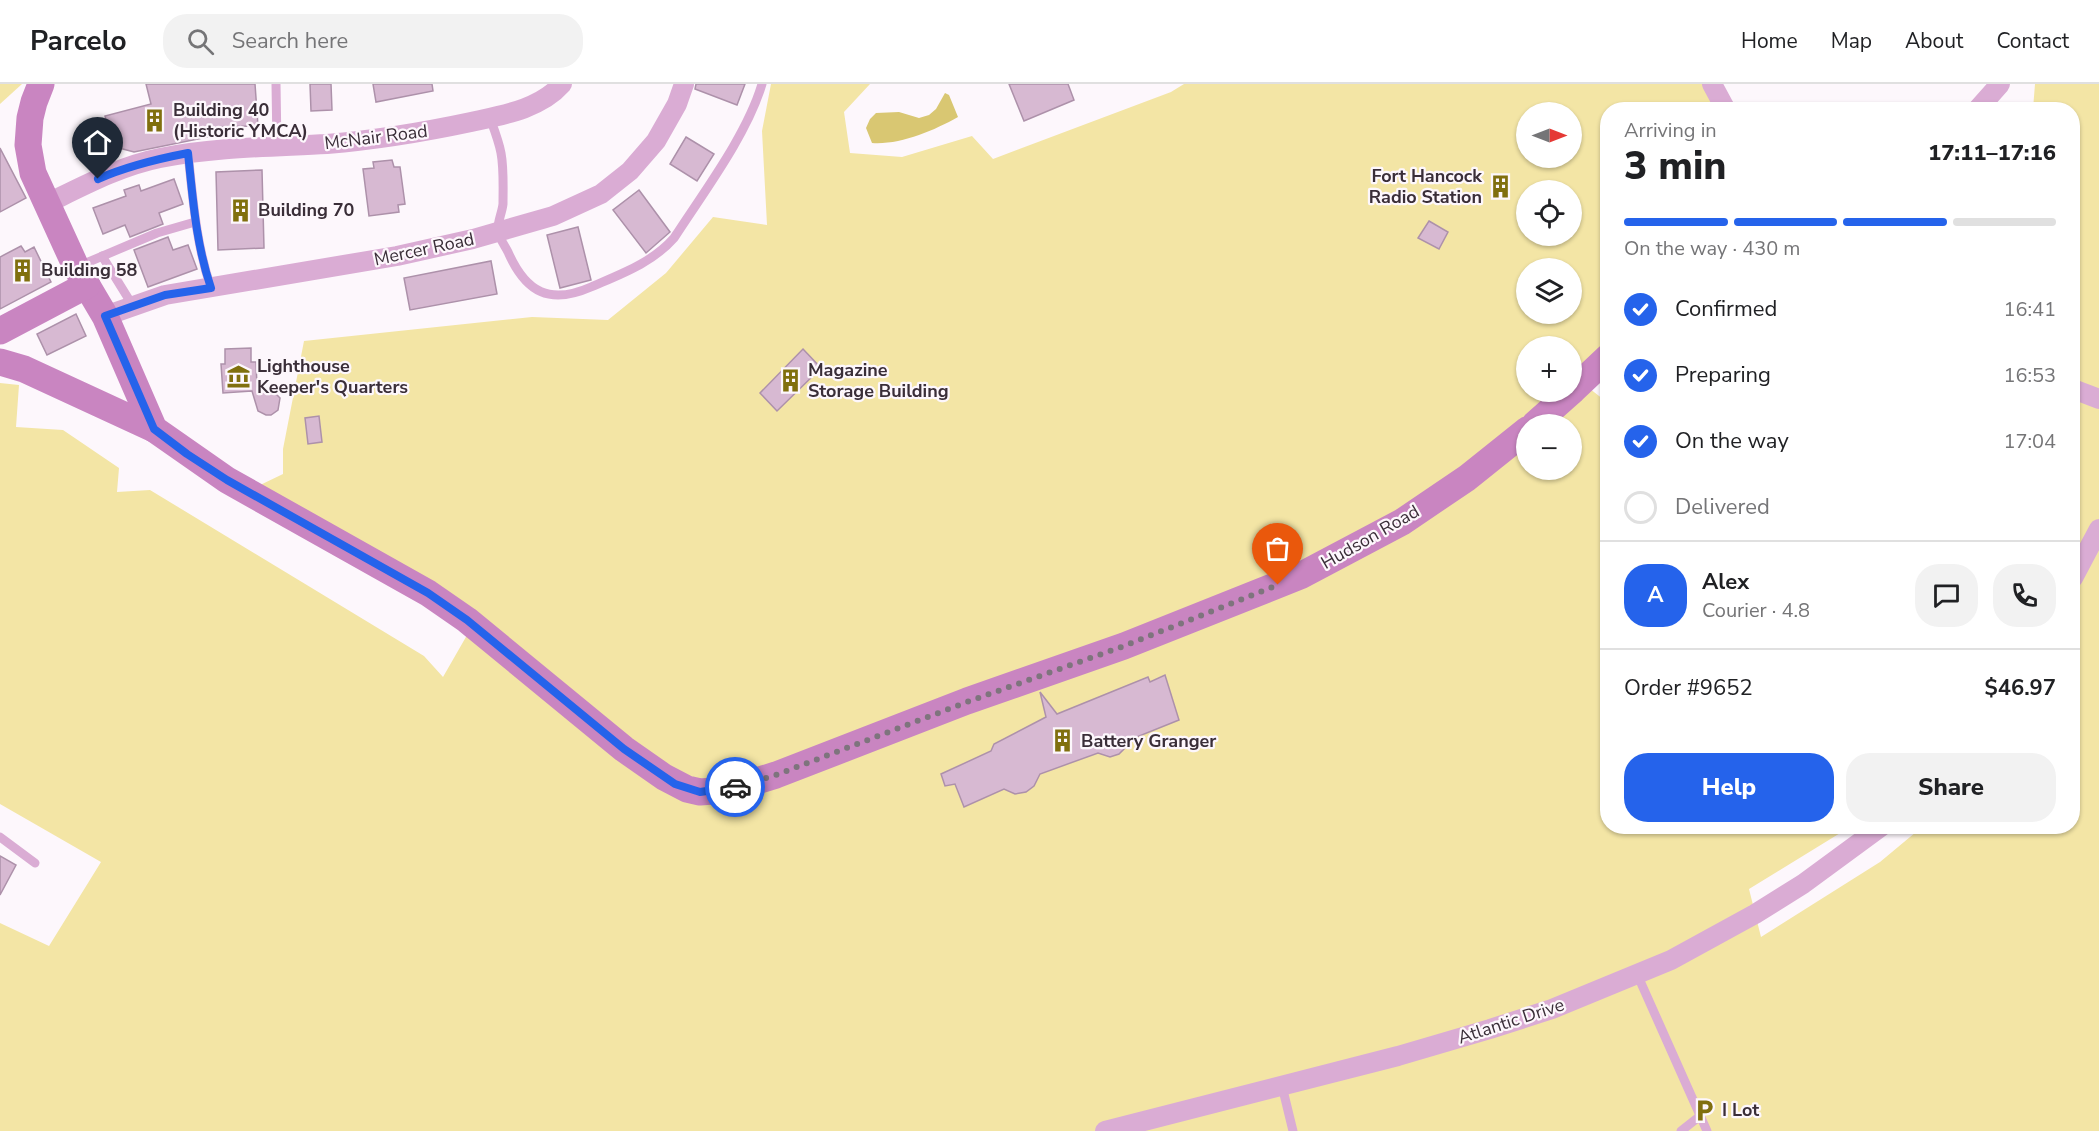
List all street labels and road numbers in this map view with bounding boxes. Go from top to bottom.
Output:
street label: McNair Road [323,119,429,155]
street label: Mercer Road [372,227,476,271]
street label: Hudson Road [1317,499,1423,575]
street label: Atlantic Drive [1455,993,1567,1049]

